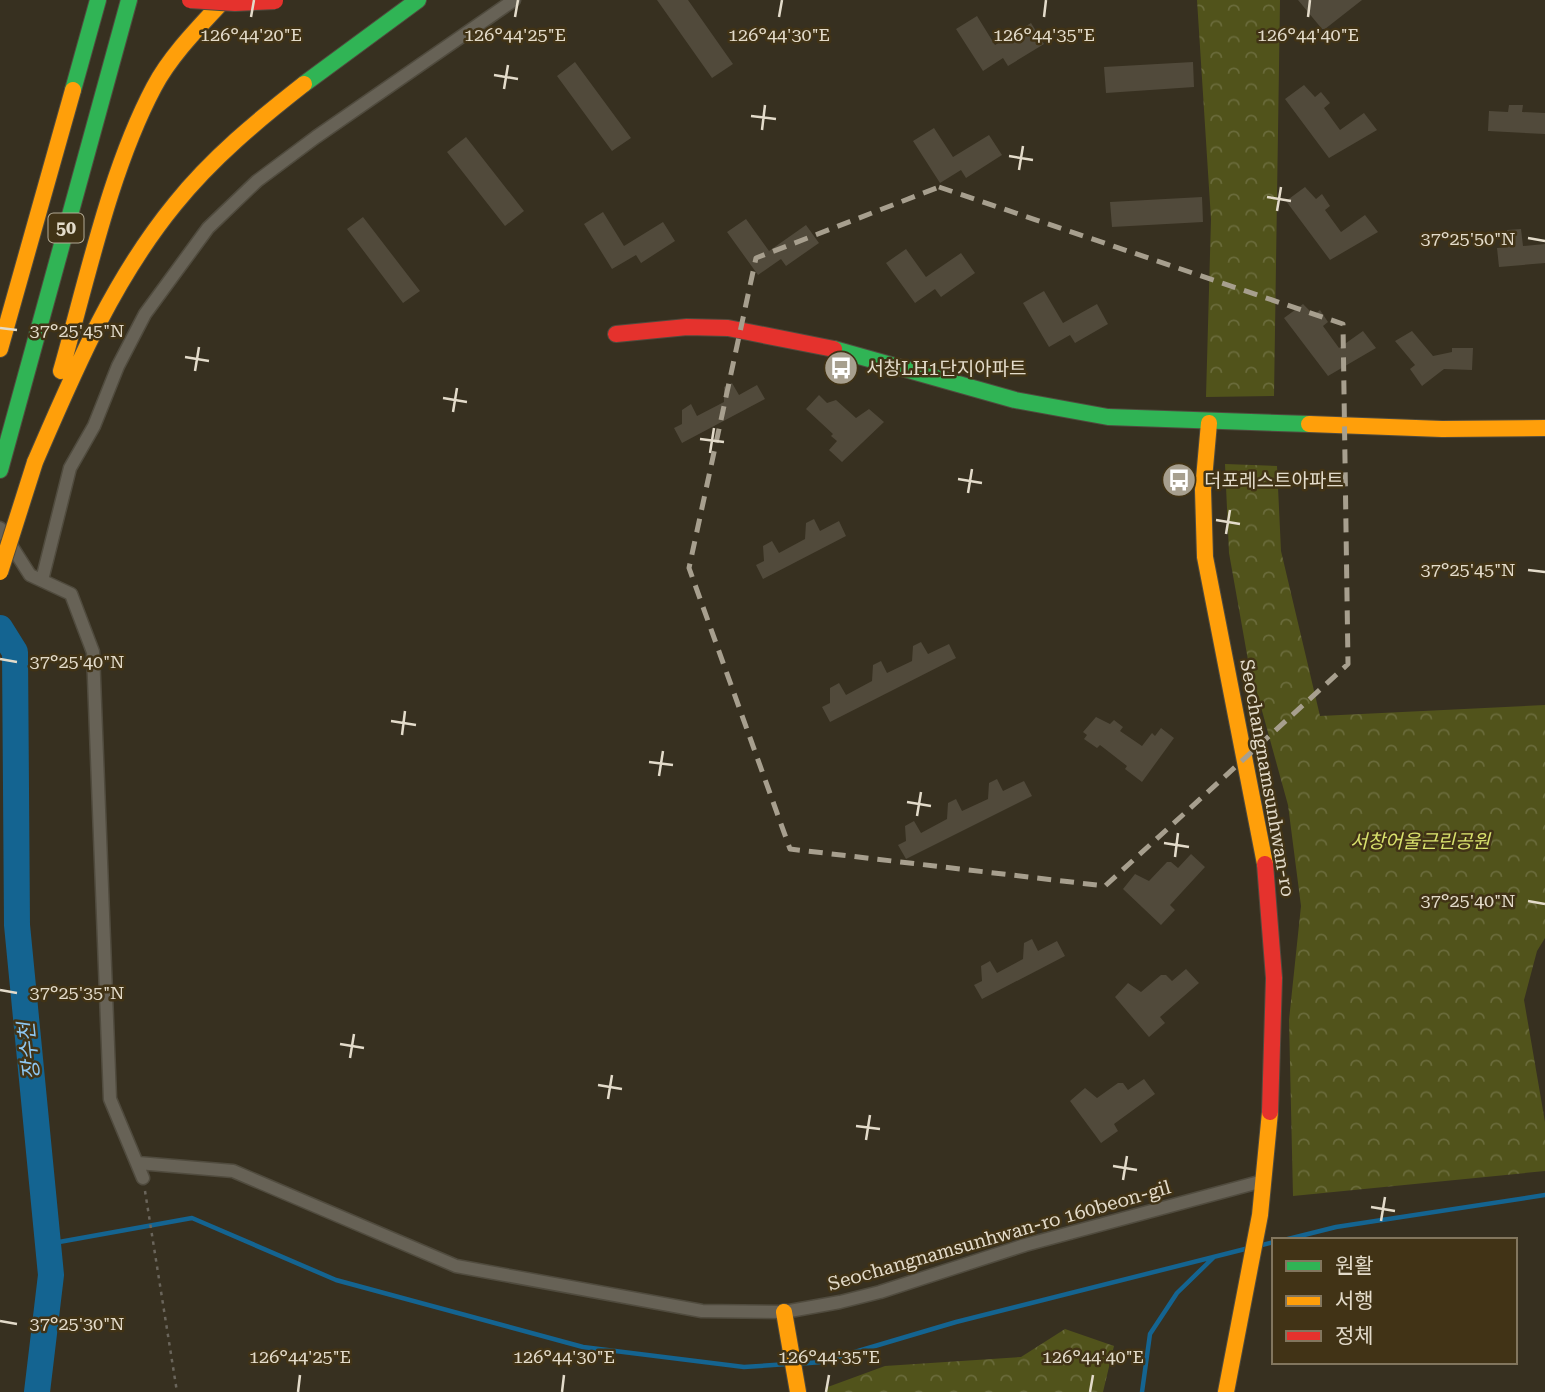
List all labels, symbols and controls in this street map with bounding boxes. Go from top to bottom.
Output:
text: 126°44'20"E [200,24,302,45]
text: 126°44'25"E [464,24,566,45]
text: 126°44'30"E [728,24,830,45]
text: 126°44'35"E [993,24,1095,45]
text: 126°44'40"E [1257,24,1359,45]
road number: 50 [48,213,84,242]
text: 37°25'50"N [1421,228,1515,249]
text: 37°25'45"N [30,320,124,341]
bus stop icon: 서창LH1단지아파트 [822,349,860,387]
place label: 서창LH1단지아파트 [866,357,1027,380]
bus stop icon: 더포레스트아파트 [1160,461,1198,499]
place label: 더포레스트아파트 [1204,469,1344,492]
text: 37°25'45"N [1421,559,1515,580]
text: 37°25'40"N [30,651,124,672]
street label: Seochangnamsunhwan-ro [1235,657,1300,899]
park label: 서창어울근린공원 [1350,830,1491,853]
text: 37°25'40"N [1421,890,1515,911]
text: 37°25'35"N [30,982,124,1003]
water label: 장수천 [14,1018,44,1081]
street label: Seochangnamsunhwan-ro 160beon-gil [825,1175,1173,1296]
legend [1272,1238,1517,1364]
text: 원활 [1335,1254,1374,1278]
text: 서행 [1335,1289,1374,1313]
text: 37°25'30"N [30,1313,124,1334]
text: 정체 [1335,1324,1374,1348]
text: 126°44'25"E [249,1346,351,1367]
text: 126°44'30"E [513,1346,615,1367]
text: 126°44'35"E [778,1346,880,1367]
text: 126°44'40"E [1042,1346,1144,1367]

